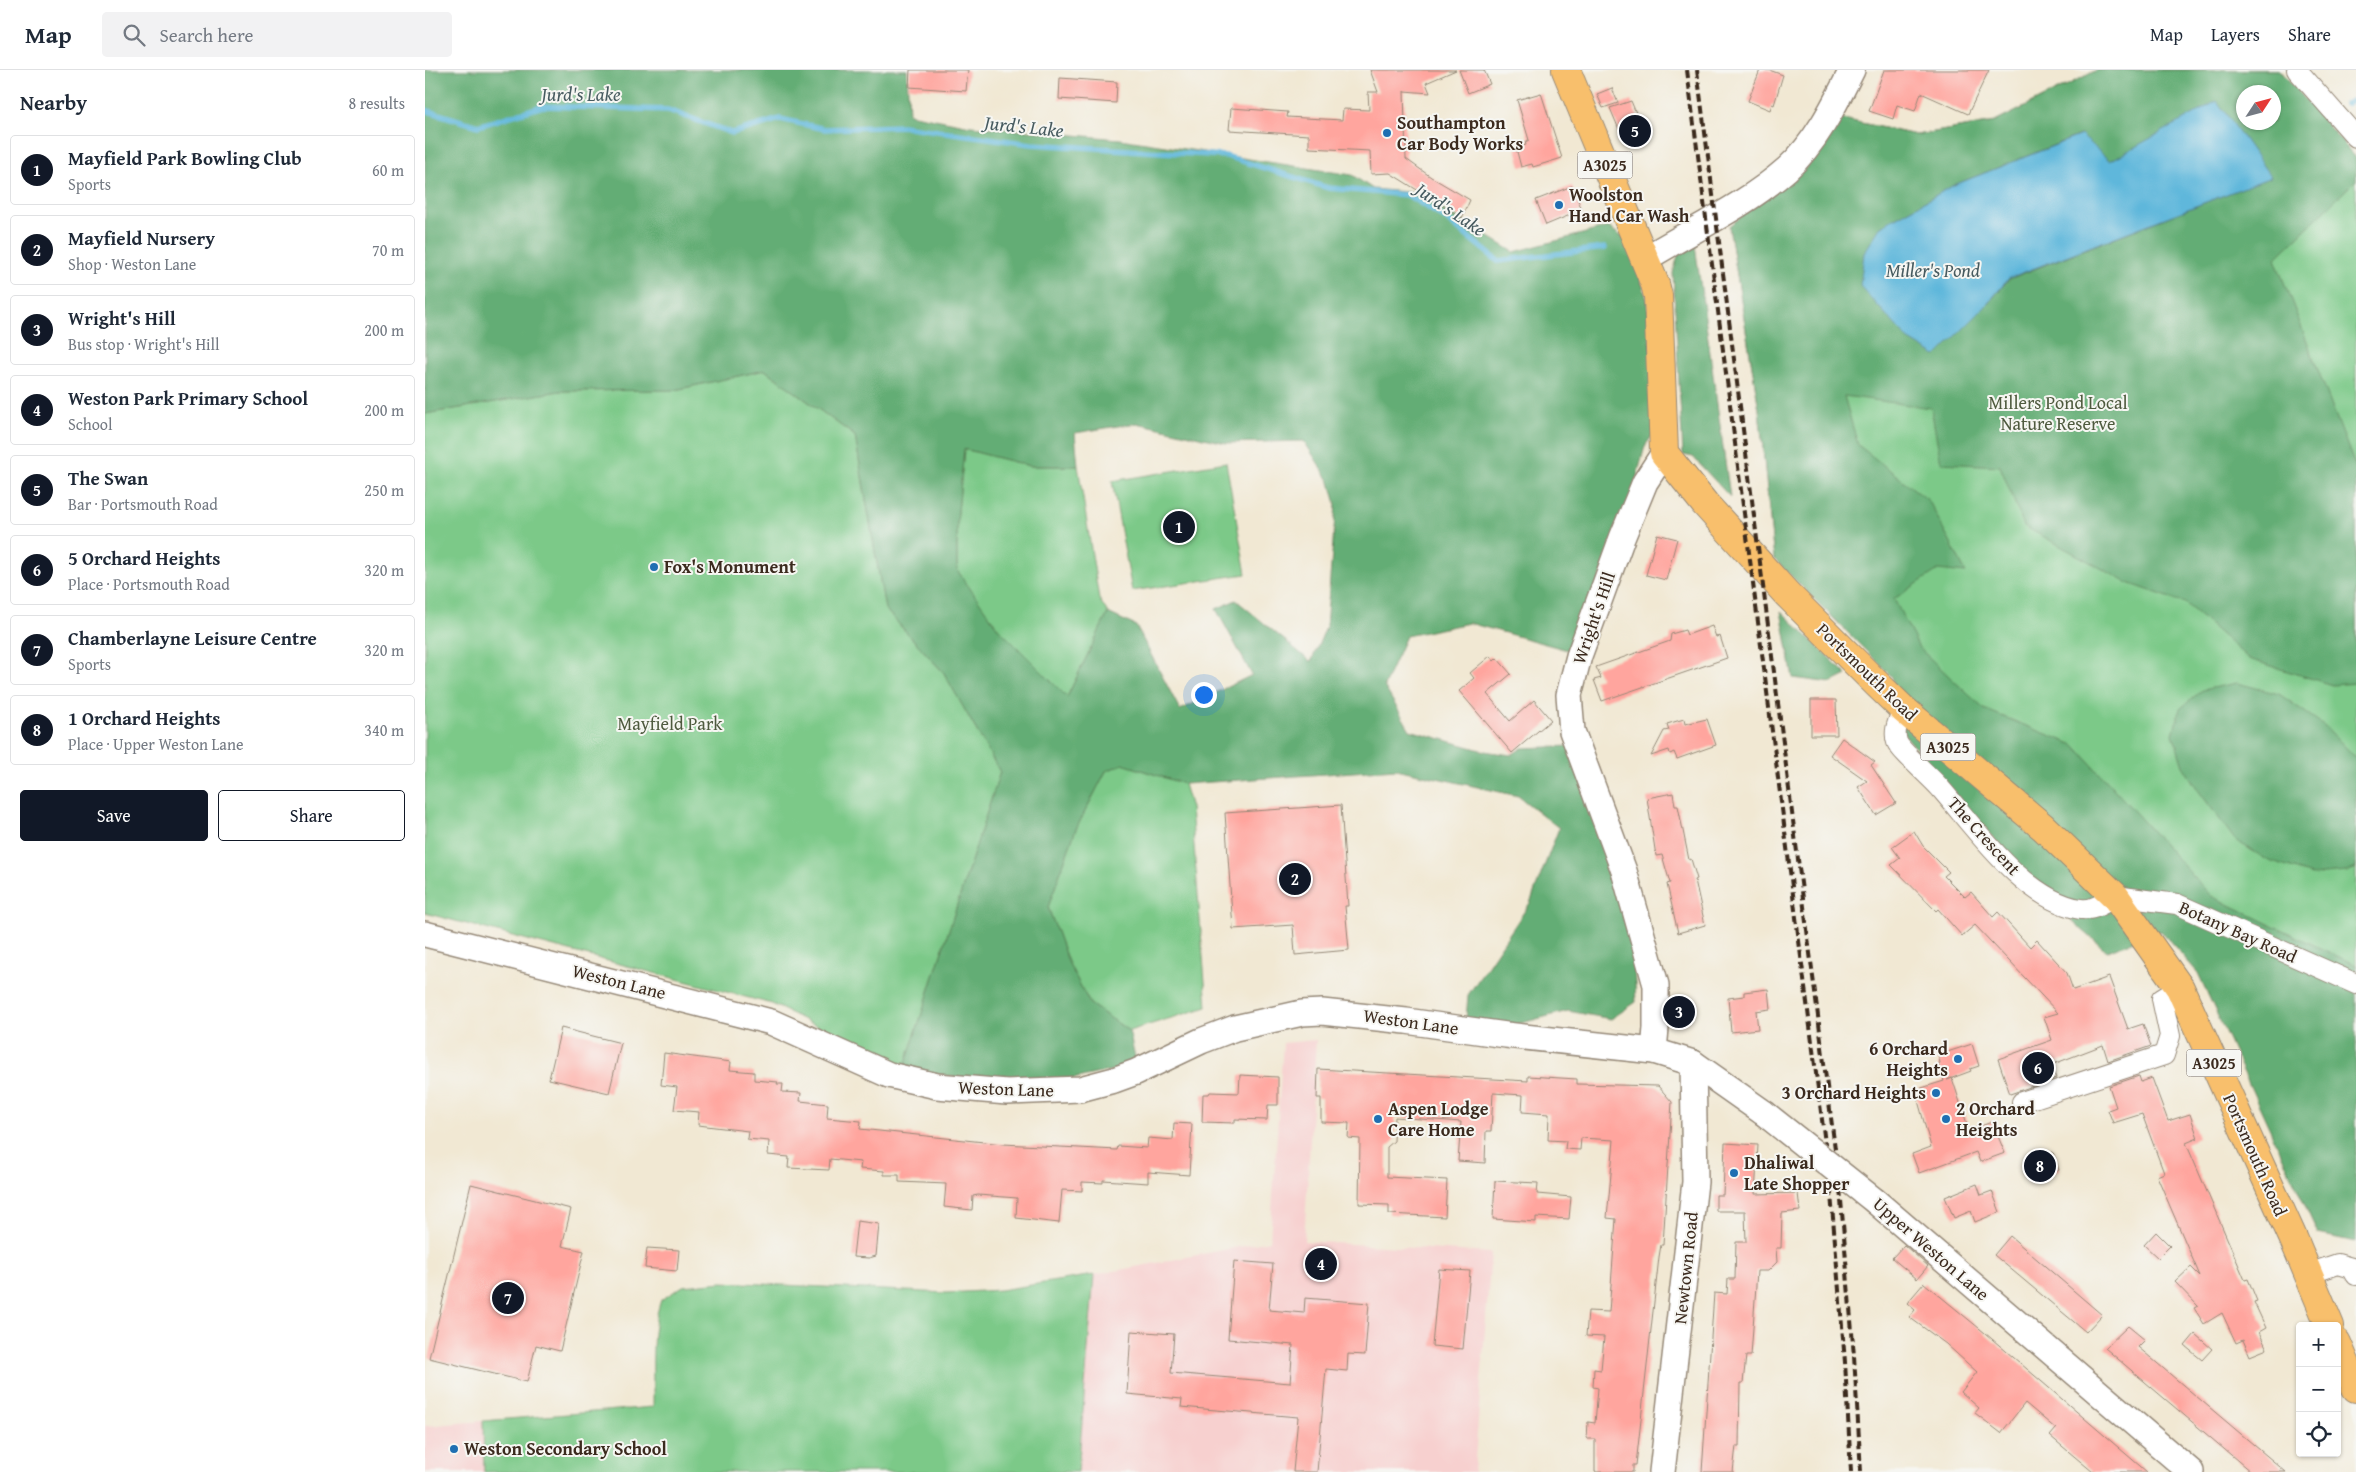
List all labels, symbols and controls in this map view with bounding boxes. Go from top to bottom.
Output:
search box [102,12,452,57]
text: Map [25,17,72,52]
icon: search [120,21,148,49]
text: Search here [160,21,253,49]
text: Map [2150,21,2183,48]
text: Layers [2211,21,2260,48]
text: Share [2288,21,2331,48]
water label: Jurd's Lake [538,80,621,108]
north arrow [2236,85,2281,130]
text: Nearby [20,87,87,118]
text: 8 results [348,91,405,115]
water label: Jurd's Lake [980,108,1065,144]
place label: Southampton Car Body Works [1397,109,1524,157]
pin: 5 [1619,112,1651,150]
marker: Southampton Car Body Works [1381,127,1393,139]
text: Mayfield Park Bowling Club [68,144,302,172]
road number: A3025 [1577,152,1633,178]
text: 1 [33,158,41,182]
text: 60 m [372,158,404,182]
text: Sports [68,172,111,196]
water label: Jurd's Lake [1408,173,1492,243]
place label: Woolston Hand Car Wash [1569,181,1690,229]
marker: Woolston Hand Car Wash [1553,199,1565,211]
text: Mayfield Nursery [68,224,215,252]
text: 2 [33,238,41,262]
text: 70 m [372,238,404,262]
text: Shop · Weston Lane [68,252,196,276]
water label: Miller's Pond [1886,256,1980,284]
text: Wright's Hill [68,304,176,332]
text: 3 [33,318,41,342]
text: 200 m [364,318,404,342]
text: Bus stop · Wright's Hill [68,332,219,356]
text: Weston Park Primary School [68,384,308,412]
park label: Millers Pond Local Nature Reserve [1989,389,2127,437]
text: 4 [33,398,41,422]
text: 200 m [364,398,404,422]
text: School [68,412,112,436]
text: The Swan [68,464,148,492]
text: 5 [33,478,41,502]
text: 250 m [364,478,404,502]
text: Bar · Portsmouth Road [68,492,218,516]
pin: 1 [1163,508,1195,546]
text: 5 Orchard Heights [68,544,220,572]
place label: Fox's Monument [664,553,796,580]
text: 6 [33,558,41,582]
text: 320 m [364,558,404,582]
marker: Fox's Monument [648,561,660,573]
street label: Wright's Hill [1565,568,1622,668]
text: Place · Portsmouth Road [68,572,230,596]
street label: Portsmouth Road [1811,616,1924,727]
text: Chamberlayne Leisure Centre [68,624,317,652]
text: 7 [33,638,41,662]
text: 320 m [364,638,404,662]
text: Sports [68,652,111,676]
your location [1191,682,1217,708]
text: 1 Orchard Heights [68,704,220,732]
park label: Mayfield Park [618,710,723,737]
text: 8 [33,718,41,742]
text: 340 m [364,718,404,742]
text: Place · Upper Weston Lane [68,732,243,756]
road number: A3025 [1921,734,1975,760]
button: Save [20,790,208,841]
button: Share [218,790,405,841]
street label: The Crescent [1942,790,2028,882]
pin: 2 [1279,860,1311,898]
street label: Botany Bay Road [2175,893,2302,970]
street label: Weston Lane [569,957,669,1006]
pin: 3 [1663,993,1695,1031]
street label: Weston Lane [1362,1001,1460,1042]
place label: 6 Orchard Heights [1869,1035,1949,1083]
pin: 6 [2022,1049,2054,1087]
road number: A3025 [2187,1050,2241,1076]
marker: 6 Orchard Heights [1952,1053,1964,1065]
street label: Weston Lane [958,1073,1054,1104]
place label: 3 Orchard Heights [1782,1079,1926,1106]
marker: 3 Orchard Heights [1930,1087,1942,1099]
street label: Portsmouth Road [2216,1089,2295,1221]
place label: Aspen Lodge Care Home [1388,1095,1489,1143]
place label: 2 Orchard Heights [1956,1095,2036,1143]
marker: Aspen Lodge Care Home [1372,1113,1384,1125]
marker: 2 Orchard Heights [1940,1113,1952,1125]
pin: 8 [2024,1147,2056,1185]
place label: Dhaliwal Late Shopper [1744,1149,1850,1197]
marker: Dhaliwal Late Shopper [1728,1167,1740,1179]
street label: Upper Weston Lane [1867,1190,1996,1307]
street label: Newtown Road [1666,1210,1705,1325]
pin: 4 [1305,1245,1337,1283]
pin: 7 [492,1279,524,1317]
map controls [2296,1322,2341,1457]
button: + [2296,1322,2341,1367]
button: − [2296,1367,2341,1412]
button: locate [2296,1412,2341,1457]
place label: Weston Secondary School [464,1435,667,1462]
marker: Weston Secondary School [448,1443,460,1455]

